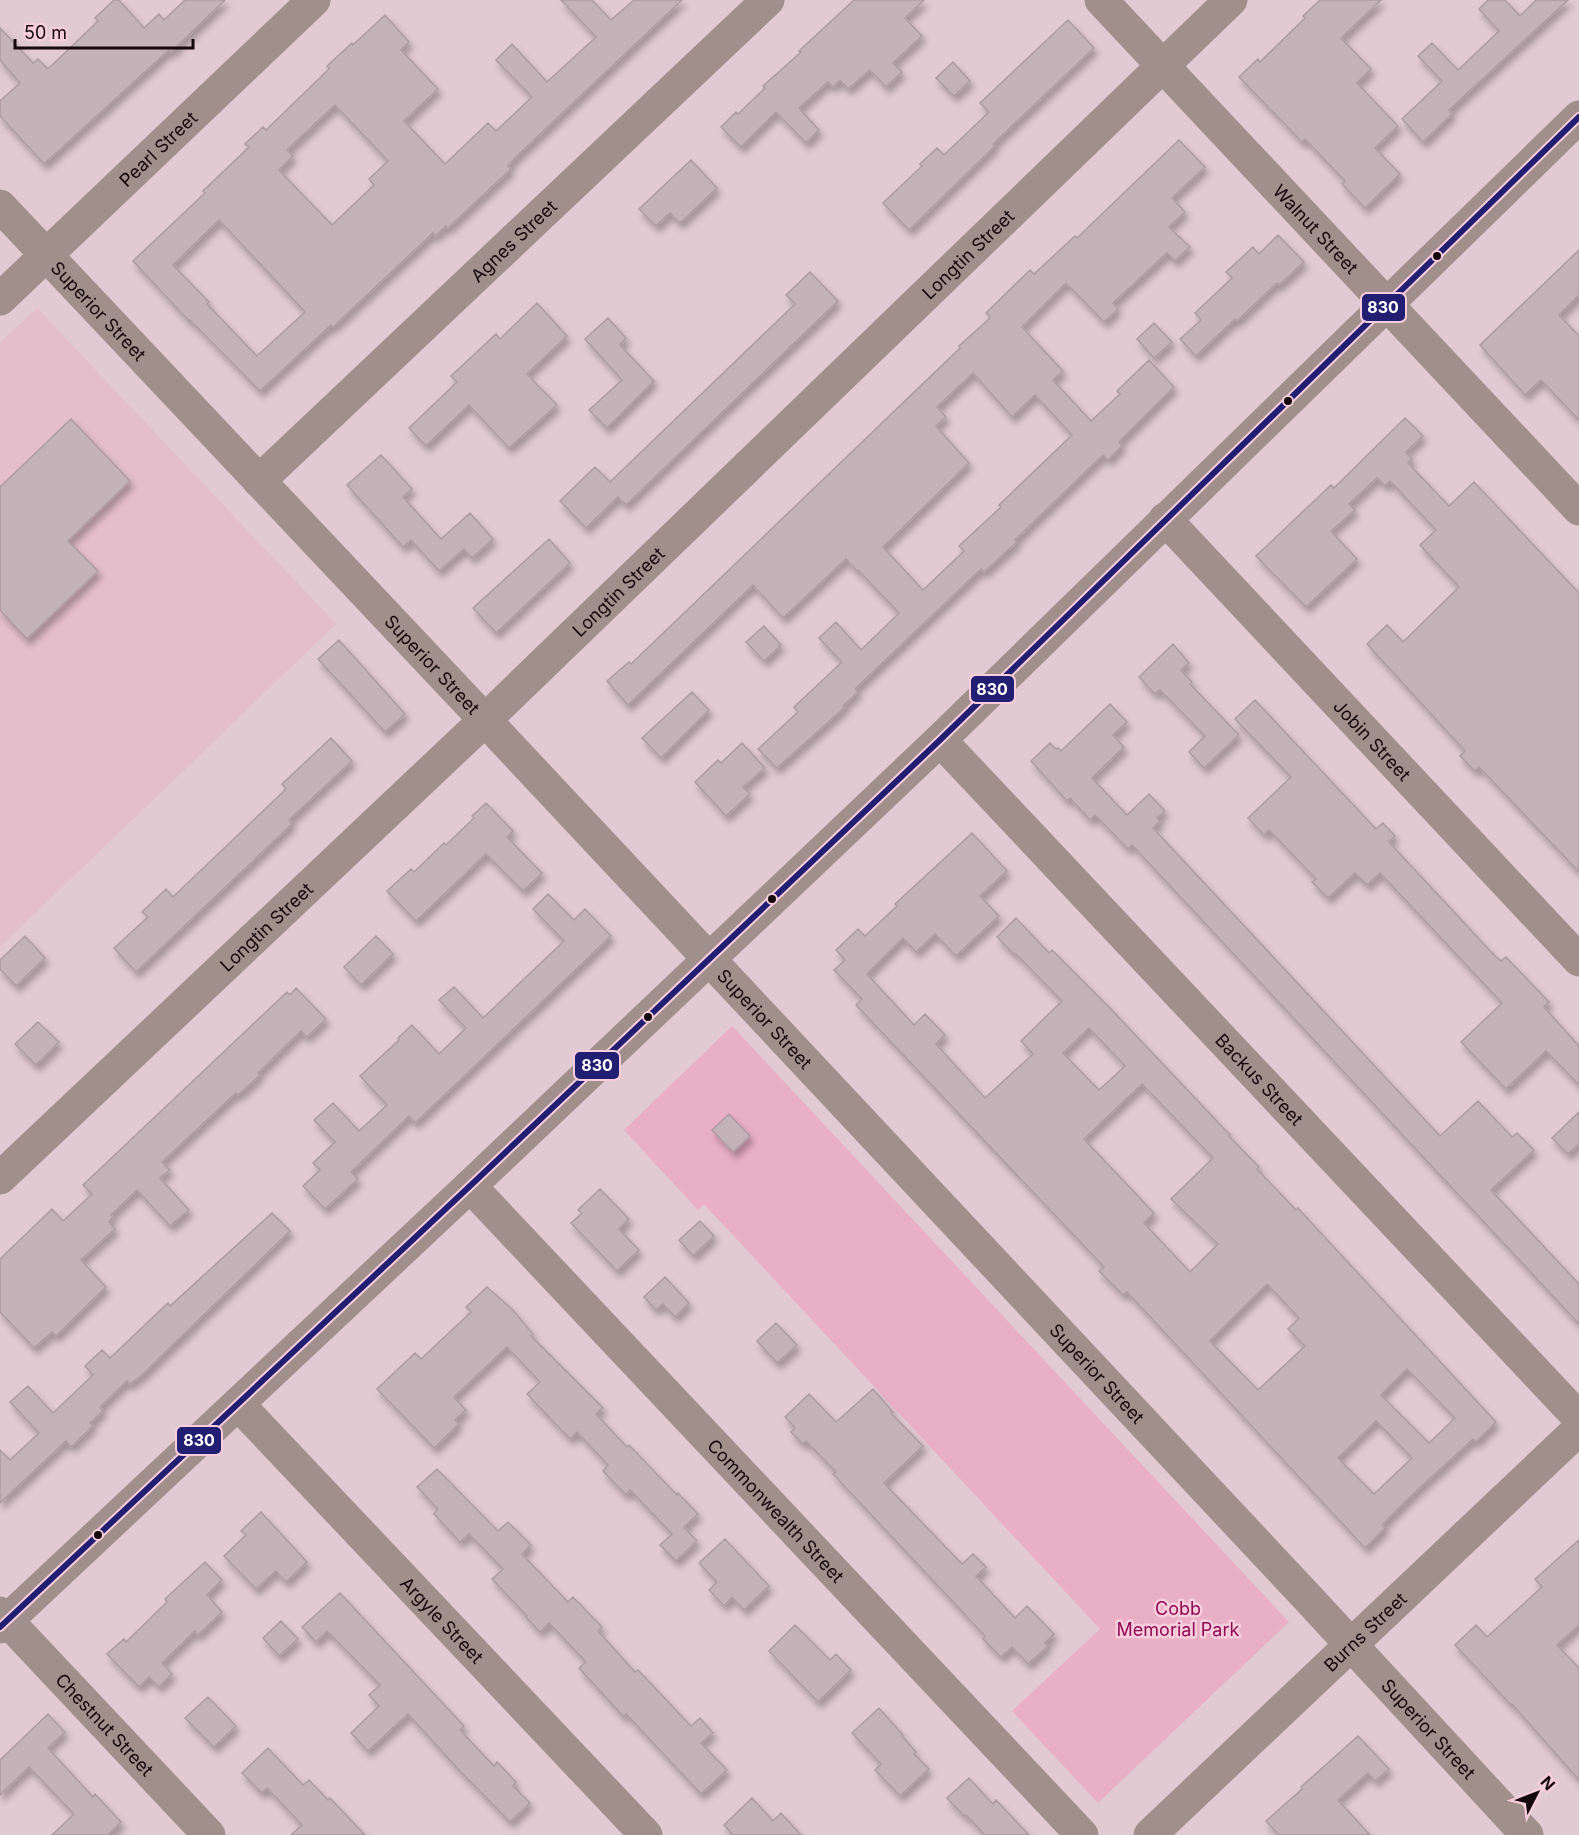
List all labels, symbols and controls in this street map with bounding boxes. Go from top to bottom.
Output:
scale bar [15,12,194,50]
text: 50 m [24,22,67,43]
street label: Pearl Street [115,107,201,191]
street label: Walnut Street [1269,180,1363,278]
street label: Agnes Street [466,195,561,286]
street label: Longtin Street [917,205,1018,303]
unlabelled marker [1431,250,1443,262]
street label: Superior Street [47,257,151,365]
line badge: 830 [1361,293,1406,322]
text: 830 [1367,297,1399,317]
unlabelled marker [1282,395,1294,407]
street label: Longtin Street [568,542,668,641]
street label: Superior Street [381,610,484,718]
line badge: 830 [970,675,1015,703]
text: 830 [976,679,1008,699]
street label: Jobin Street [1329,695,1415,785]
street label: Longtin Street [215,878,317,975]
unlabelled marker [766,893,778,905]
street label: Superior Street [713,965,817,1073]
unlabelled marker [642,1011,654,1023]
street label: Backus Street [1211,1029,1308,1129]
line badge: 830 [574,1051,620,1080]
text: 830 [581,1055,613,1075]
street label: Superior Street [1046,1319,1149,1427]
line badge: 830 [176,1426,222,1455]
text: 830 [183,1430,215,1450]
street label: Commonwealth Street [703,1434,849,1587]
unlabelled marker [92,1529,104,1541]
street label: Argyle Street [396,1572,488,1667]
street label: Burns Street [1319,1588,1411,1675]
park label: Cobb Memorial Park [1117,1598,1240,1640]
street label: Chestnut Street [52,1669,158,1780]
street label: Superior Street [1377,1674,1480,1783]
north arrow [1507,1763,1567,1823]
text: N [1537,1772,1560,1794]

